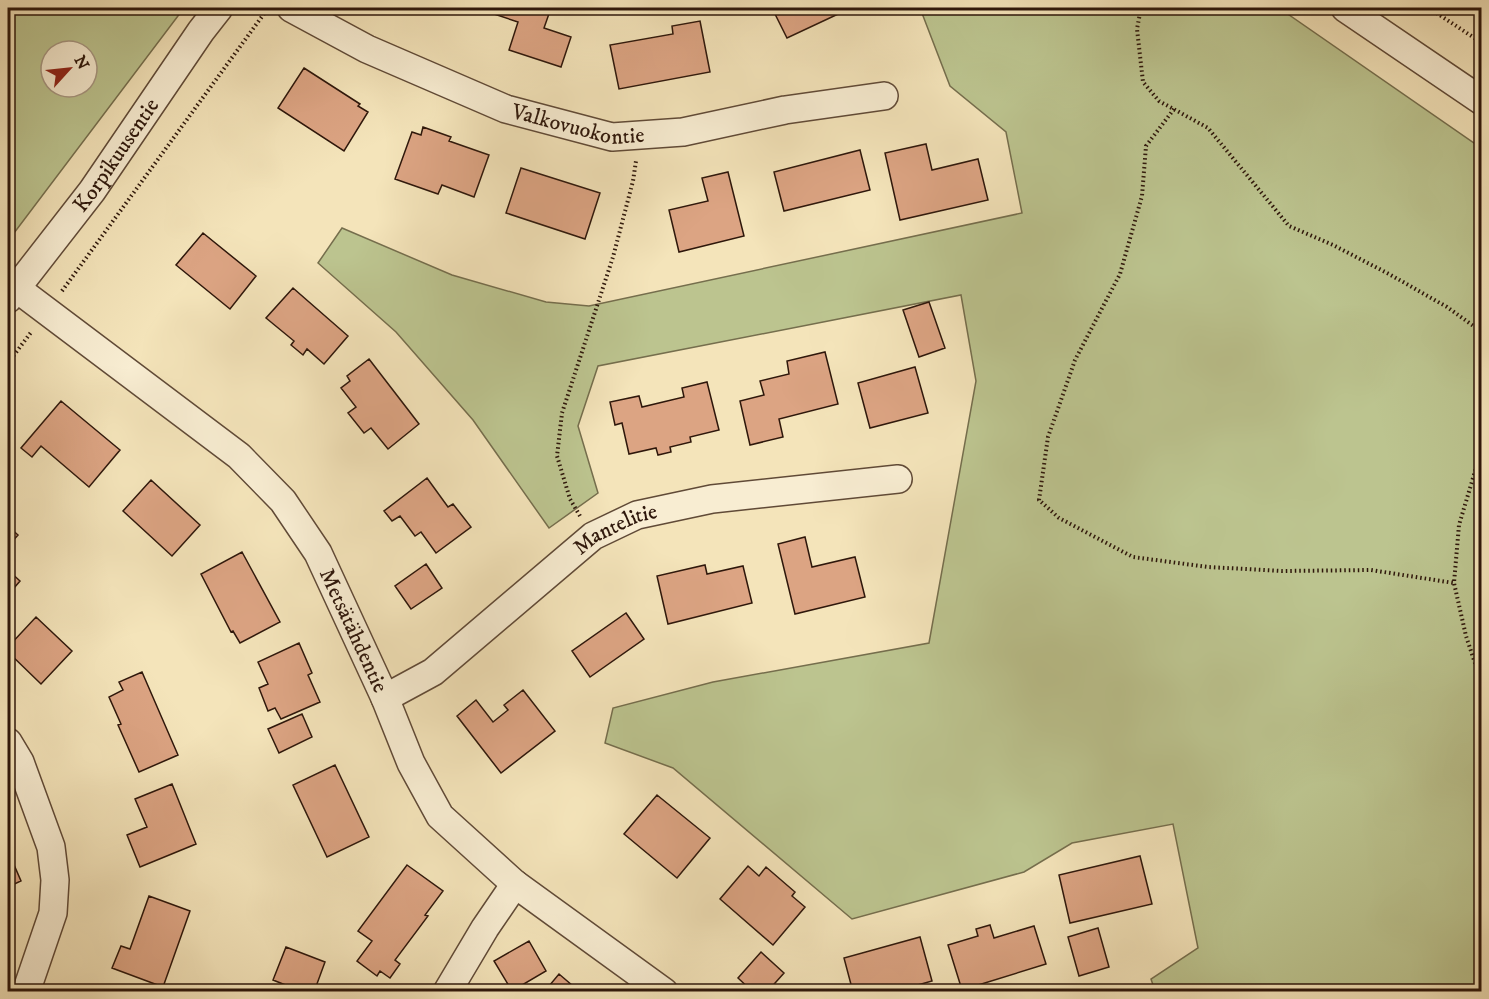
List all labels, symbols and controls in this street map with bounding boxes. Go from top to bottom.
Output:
north arrow [39,39,99,99]
text: N [70,52,93,73]
street label: Korpikuusentie [67,93,165,218]
street label: Valkovuokontie [508,97,645,151]
street label: Mantelitie [567,498,660,561]
street label: Metsätähdentie [313,564,394,697]

